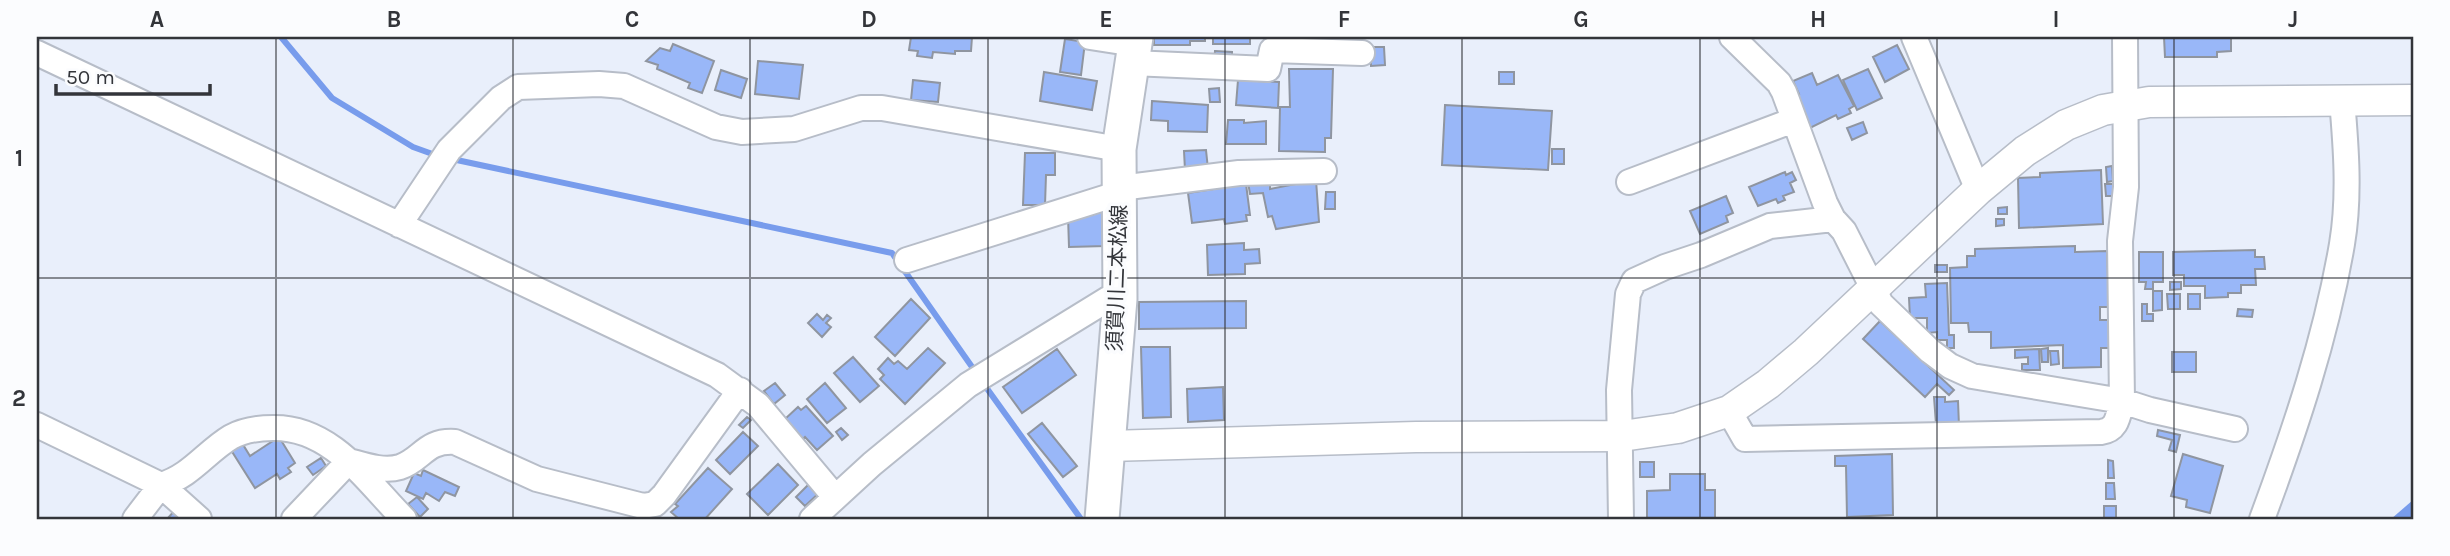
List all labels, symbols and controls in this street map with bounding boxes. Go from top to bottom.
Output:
text: A [150,6,164,33]
text: B [387,6,401,33]
text: C [625,6,639,33]
text: D [861,6,877,33]
text: E [1099,6,1113,33]
text: F [1338,6,1350,33]
text: G [1573,6,1589,33]
text: H [1810,6,1826,33]
text: I [2052,6,2060,33]
text: J [2288,6,2298,33]
scale bar [56,52,210,96]
text: 50 m [66,65,115,89]
text: 1 [15,145,23,172]
street label: 須賀川二本松線 [1102,204,1132,352]
text: 2 [12,385,26,412]

